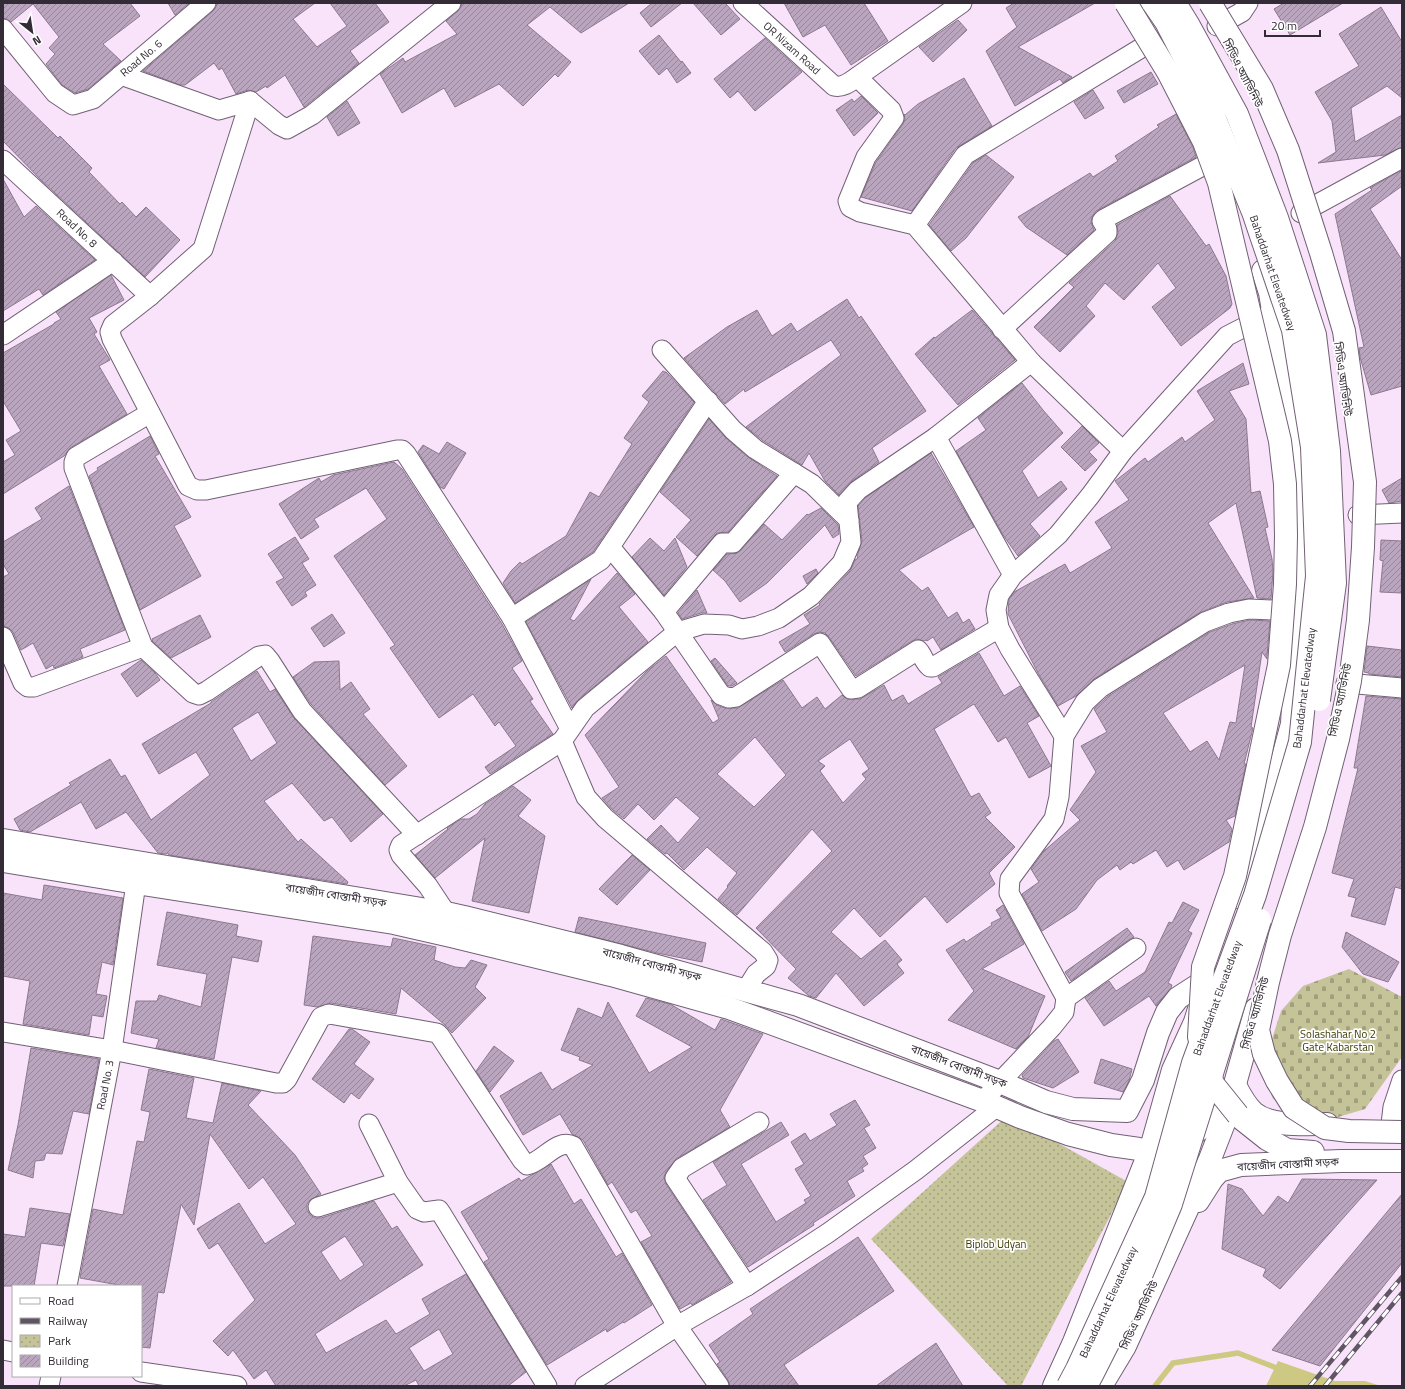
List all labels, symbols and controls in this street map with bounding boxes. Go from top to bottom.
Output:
north arrow [12,12,52,52]
scale bar [1265,12,1320,38]
text: 20 m [1271,16,1297,35]
street label: OR Nizam Road [760,18,824,78]
text: N [30,32,44,49]
street label: সিডিএ অ্যাভিনিউ [1218,35,1267,110]
street label: Road No. 6 [117,36,165,80]
street label: Road No. 8 [53,205,101,251]
street label: Bahaddarhat Elevatedway [1246,213,1301,334]
street label: সিডিএ অ্যাভিনিউ [1330,340,1356,417]
street label: Bahaddarhat Elevatedway [1289,626,1319,749]
street label: সিডিএ অ্যাভিনিউ [1324,662,1356,739]
street label: বায়েজীদ বোস্তামী সড়ক [283,879,388,911]
street label: Bahaddarhat Elevatedway [1189,938,1246,1058]
street label: বায়েজীদ বোস্তামী সড়ক [600,943,703,985]
street label: সিডিএ অ্যাভিনিউ [1237,975,1273,1052]
park label: Solashahar No 2 Gate Kabarstan [1300,1026,1376,1055]
street label: বায়েজীদ বোস্তামী সড়ক [908,1040,1010,1092]
street label: Road No. 3 [92,1059,118,1111]
street label: বায়েজীদ বোস্তামী সড়ক [1236,1153,1339,1175]
park label: Biplob Udyan [965,1236,1027,1252]
street label: Bahaddarhat Elevatedway [1075,1243,1141,1360]
street label: সিডিএ অ্যাভিনিউ [1116,1278,1162,1353]
legend [12,1285,142,1377]
text: Road [48,1291,74,1310]
text: Railway [48,1311,88,1330]
text: Park [48,1331,71,1350]
text: Building [48,1351,89,1370]

